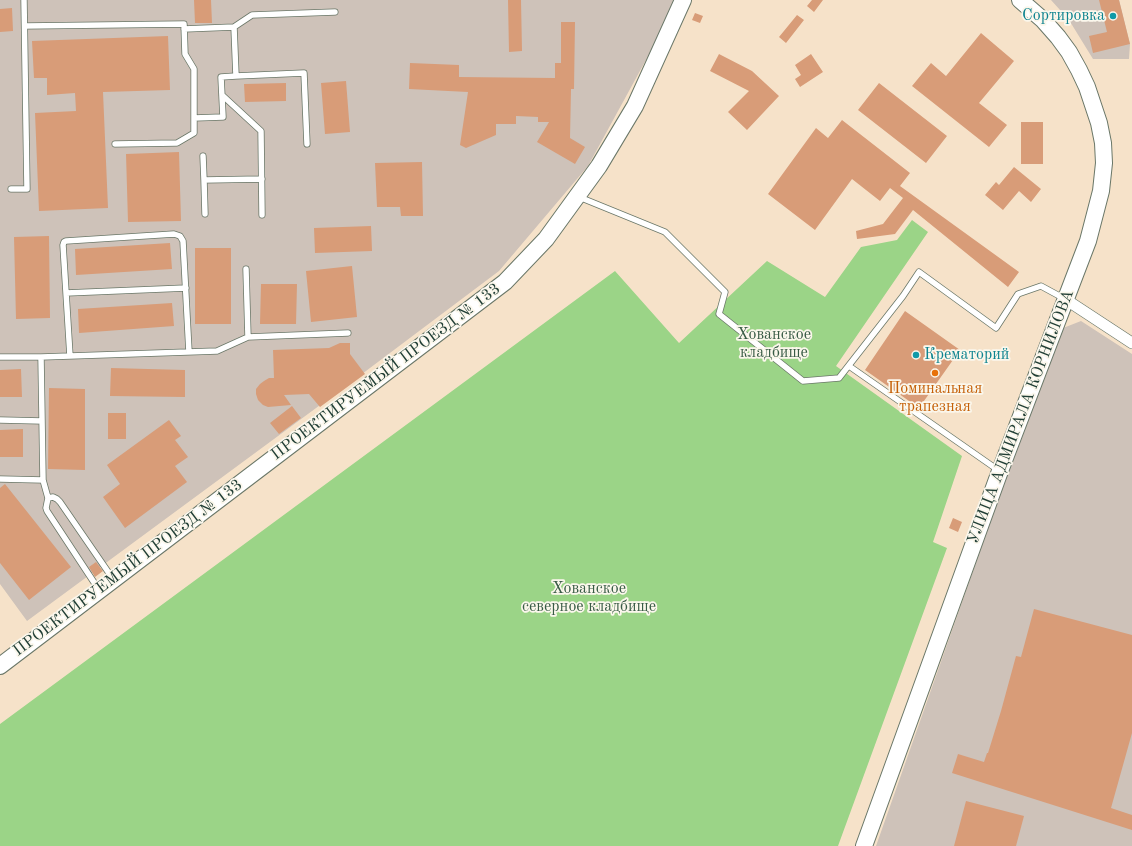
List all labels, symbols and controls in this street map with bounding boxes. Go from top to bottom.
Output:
place label: Сортировка [1022,6,1105,26]
marker: Сортировка [1108,11,1118,21]
street label: ПРОЕКТИРУЕМЫЙ ПРОЕЗД № 133 [268,279,504,465]
street label: УЛИЦА АДМИРАЛА КОРНИЛОВА [964,287,1078,547]
park label: Хованское кладбище [737,325,811,363]
place label: Крематорий [924,345,1009,365]
marker: Крематорий [911,350,921,360]
marker: Поминальная трапезная [930,368,940,378]
place label: Поминальная трапезная [888,379,982,417]
street label: ПРОЕКТИРУЕМЫЙ ПРОЕЗД № 133 [10,475,246,661]
park label: Хованское северное кладбище [522,579,656,617]

